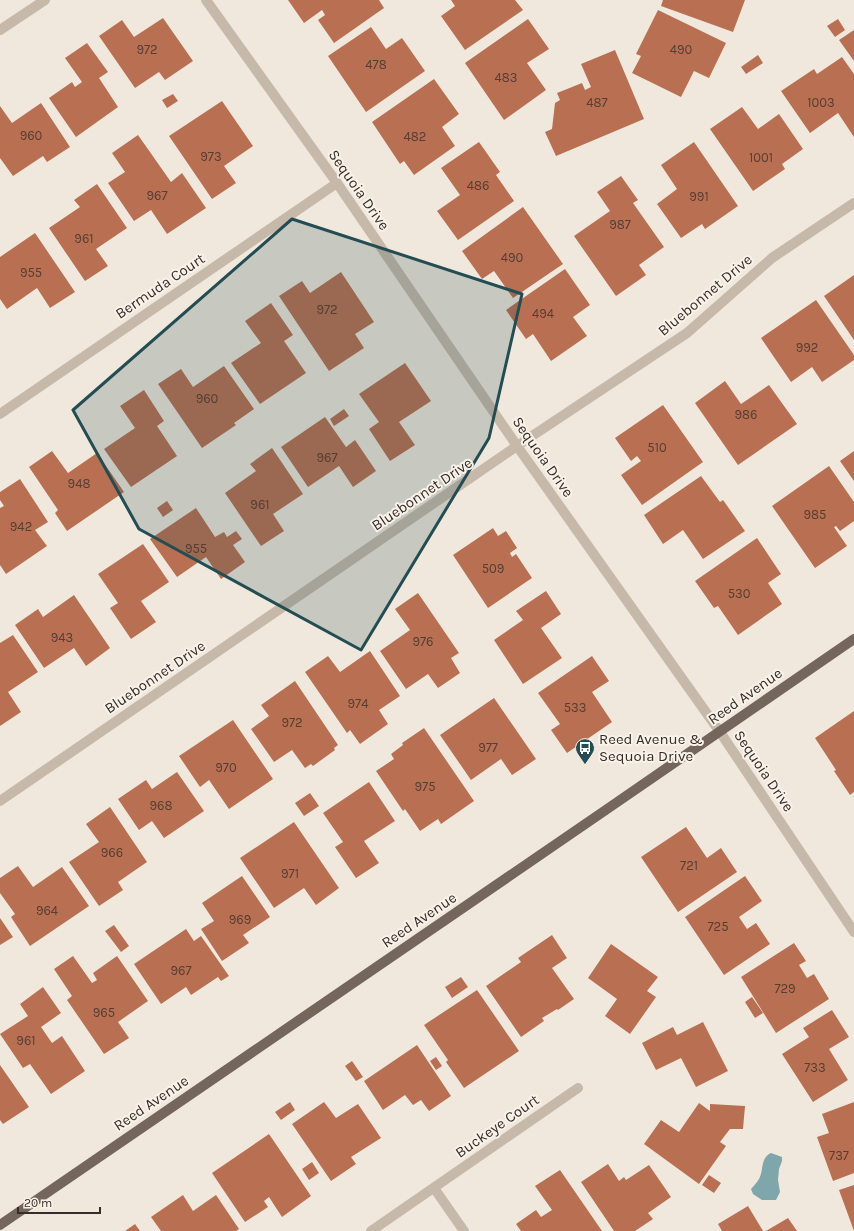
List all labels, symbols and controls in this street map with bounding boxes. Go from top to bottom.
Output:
house number: 972 [136,42,158,57]
house number: 490 [670,42,693,57]
house number: 478 [365,57,387,72]
house number: 483 [495,70,517,85]
house number: 487 [586,95,608,110]
house number: 1003 [807,95,835,110]
house number: 960 [20,128,43,143]
house number: 482 [404,129,426,144]
street label: Sequoia Drive [325,146,393,234]
house number: 973 [200,149,222,164]
house number: 1001 [749,150,773,165]
house number: 486 [467,178,489,193]
house number: 967 [146,188,168,203]
house number: 991 [689,189,709,204]
house number: 987 [609,217,631,232]
house number: 961 [74,231,94,246]
street label: Bermuda Court [112,249,208,322]
house number: 490 [501,250,524,265]
street label: Bluebonnet Drive [654,250,756,340]
house number: 955 [20,265,42,280]
house number: 972 [316,302,338,317]
house number: 494 [532,306,554,321]
house number: 992 [796,340,818,355]
house number: 960 [196,391,219,406]
house number: 986 [735,407,757,422]
street label: Sequoia Drive [509,413,577,501]
house number: 510 [647,440,667,455]
house number: 967 [316,450,338,465]
street label: Bluebonnet Drive [368,454,476,534]
house number: 948 [68,476,90,491]
house number: 961 [250,497,270,512]
house number: 985 [804,507,826,522]
house number: 942 [10,519,32,534]
house number: 955 [185,541,207,556]
house number: 509 [482,561,504,576]
house number: 530 [728,586,751,601]
house number: 943 [51,630,73,645]
house number: 976 [412,634,434,649]
street label: Bluebonnet Drive [101,637,209,717]
street label: Reed Avenue [704,664,786,728]
house number: 974 [348,696,368,711]
house number: 533 [564,700,586,715]
house number: 972 [281,715,303,730]
street label: Sequoia Drive [730,727,798,815]
place label: Reed Avenue & Sequoia Drive [599,730,703,765]
bus stop icon: Reed Avenue & Sequoia Drive [574,737,596,765]
house number: 977 [478,740,498,755]
house number: 970 [215,760,237,775]
house number: 975 [415,779,435,794]
house number: 968 [150,798,172,813]
house number: 966 [101,845,123,860]
house number: 721 [680,858,698,873]
house number: 971 [281,866,299,881]
street label: Reed Avenue [378,888,460,952]
house number: 964 [36,903,58,918]
house number: 969 [229,912,251,927]
house number: 725 [708,919,728,934]
house number: 967 [170,963,192,978]
house number: 729 [774,981,796,996]
house number: 965 [93,1005,115,1020]
house number: 961 [16,1033,36,1048]
house number: 733 [804,1060,826,1075]
street label: Reed Avenue [110,1071,192,1135]
street label: Buckeye Court [452,1090,543,1162]
house number: 737 [829,1148,849,1163]
scale bar [18,1189,100,1215]
text: 20 m [24,1196,52,1210]

